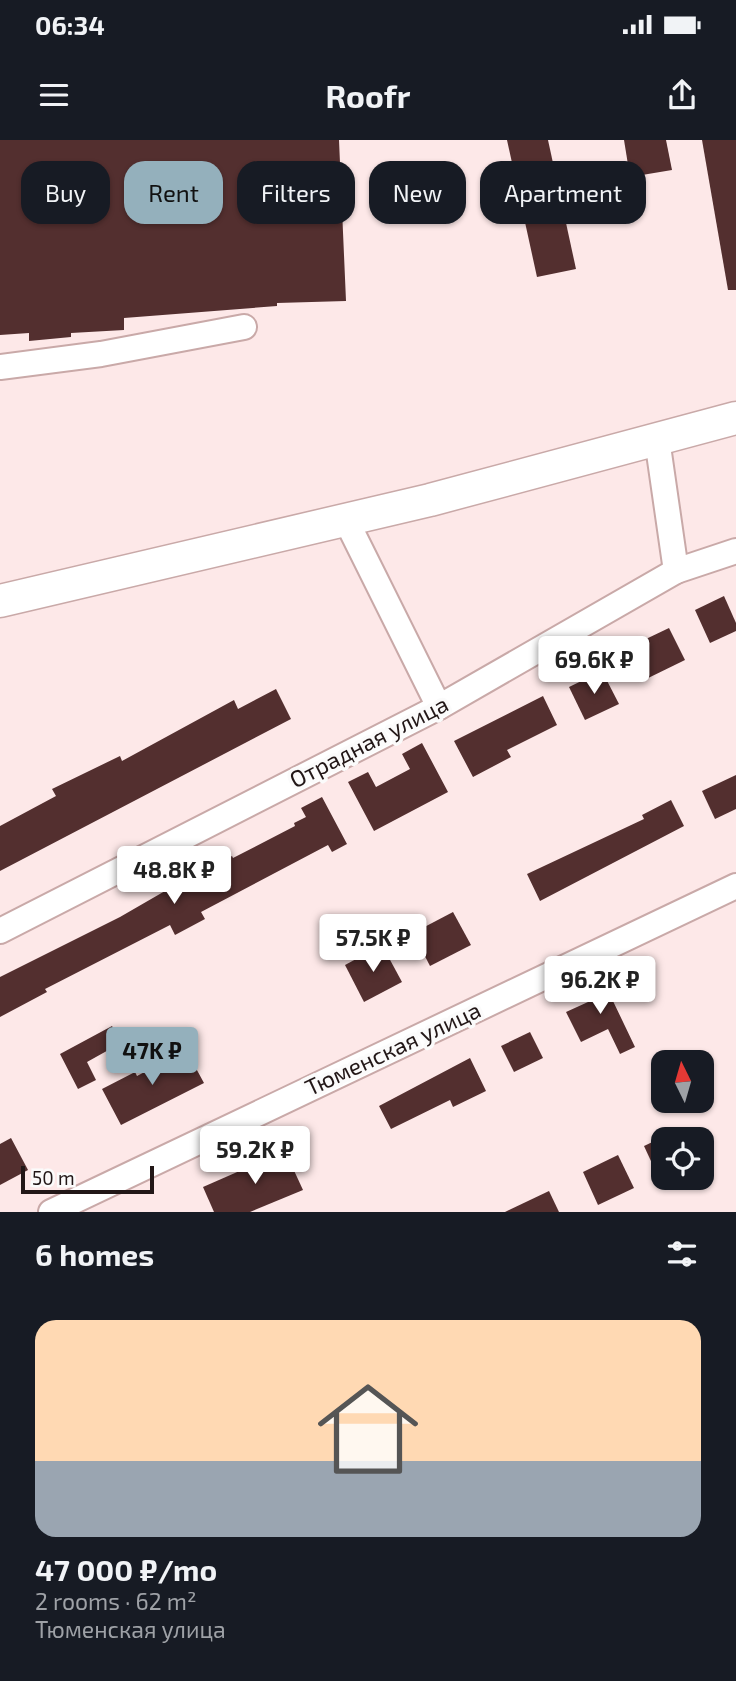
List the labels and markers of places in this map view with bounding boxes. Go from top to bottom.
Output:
pin: 69.6K ₽ [529,636,659,696]
pin: 48.8K ₽ [109,846,239,906]
pin: 57.5K ₽ [308,914,438,974]
pin: 96.2K ₽ [535,956,665,1016]
pin: 47K ₽ [103,1028,201,1087]
pin: 59.2K ₽ [190,1126,320,1186]

